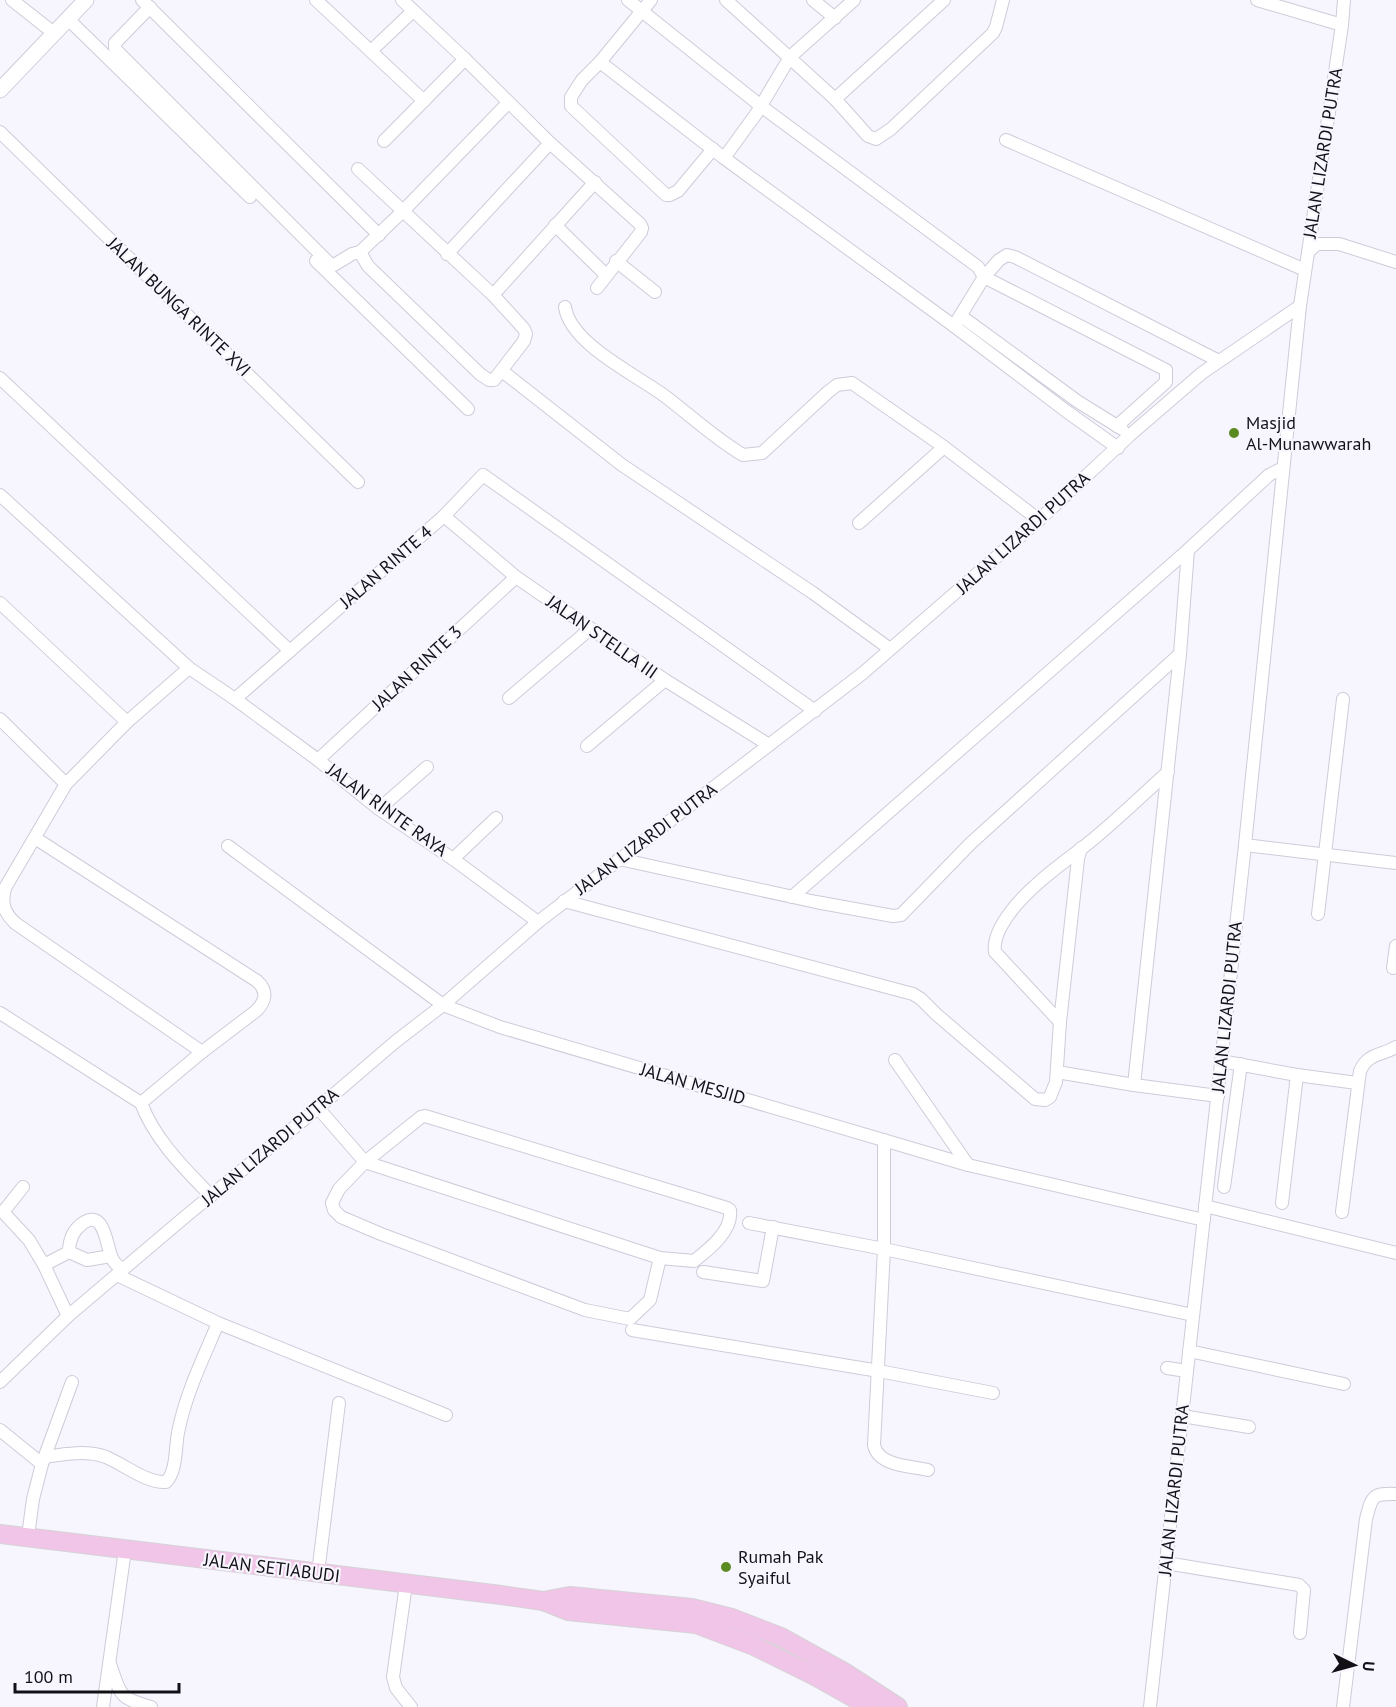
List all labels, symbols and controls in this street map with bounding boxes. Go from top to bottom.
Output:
street label: JALAN LIZARDI PUTRA [1298,66,1347,241]
street label: JALAN BUNGA RINTE XVI [102,231,256,381]
place label: Masjid Al-Munawwarah [1246,411,1371,455]
marker: Masjid Al-Munawwarah [1227,426,1241,440]
street label: JALAN LIZARDI PUTRA [950,466,1095,599]
street label: JALAN RINTE 4 [334,520,437,614]
street label: JALAN STELLA III [541,589,662,684]
street label: JALAN RINTE 3 [366,620,467,716]
street label: JALAN RINTE RAYA [321,757,453,862]
street label: JALAN LIZARDI PUTRA [569,777,722,900]
street label: JALAN LIZARDI PUTRA [1206,920,1247,1095]
street label: JALAN MESJID [637,1057,748,1110]
street label: JALAN LIZARDI PUTRA [196,1082,343,1211]
street label: JALAN LIZARDI PUTRA [1153,1403,1194,1578]
place label: Rumah Pak Syaiful [738,1545,824,1589]
street label: JALAN SETIABUDI [202,1548,341,1587]
marker: Rumah Pak Syaiful [719,1560,733,1574]
north arrow [1324,1635,1384,1695]
scale bar [15,1656,178,1694]
text: U [1359,1660,1379,1672]
text: 100 m [24,1665,73,1688]

